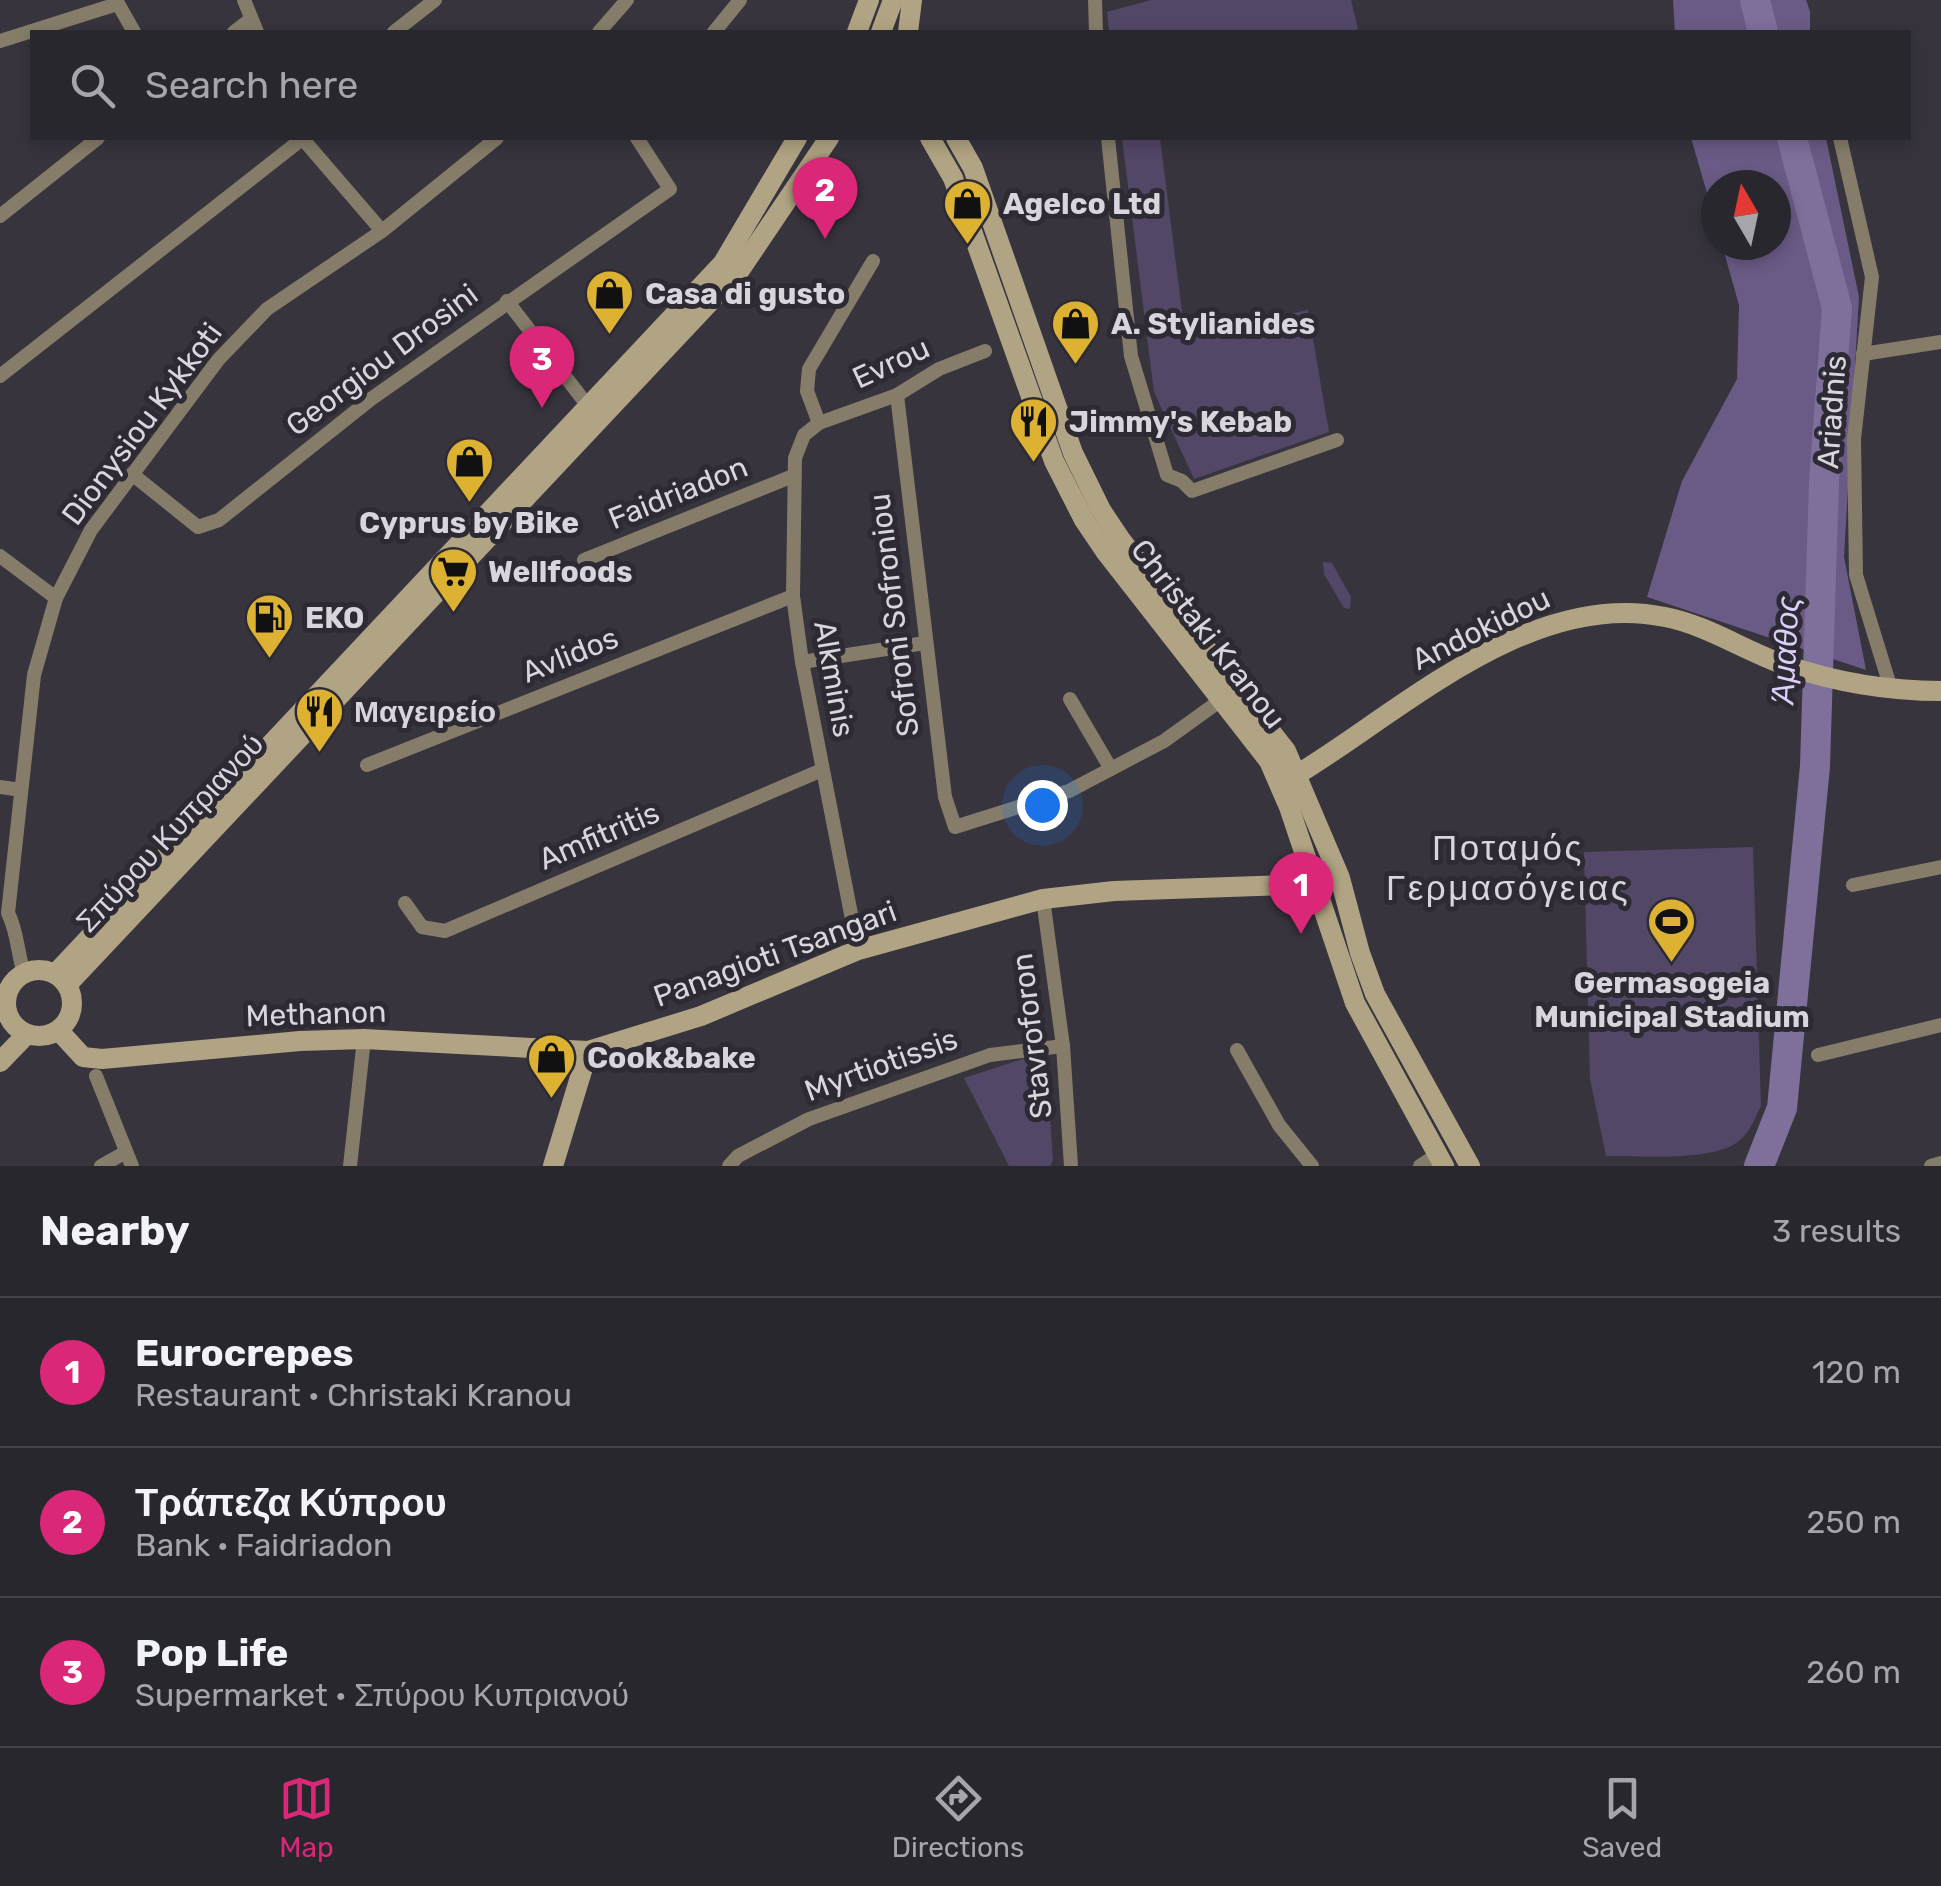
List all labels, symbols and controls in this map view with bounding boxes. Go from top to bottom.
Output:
search box [30,30,1911,140]
icon: search [65,58,120,113]
text: Search here [145,62,358,108]
pin: 2 [792,156,858,239]
north arrow [1701,170,1791,260]
shop icon: Agelco Ltd [942,178,994,246]
place label: Agelco Ltd [1003,186,1161,222]
shop icon: Casa di gusto [584,268,636,336]
street label: Georgiou Drosini [279,276,485,444]
place label: Casa di gusto [645,276,845,312]
shop icon: A. Stylianides [1050,298,1102,366]
place label: A. Stylianides [1111,306,1315,342]
street label: Dionysiou Kykkoti [54,316,230,532]
pin: 3 [510,326,574,408]
street label: Evrou [847,330,935,396]
street label: Ariadnis [1810,354,1854,470]
restaurant icon: Jimmy's Kebab [1008,396,1060,464]
place label: Jimmy's Kebab [1069,404,1292,440]
shop icon: Cyprus by Bike [443,436,495,504]
street label: Faidriadon [603,449,753,537]
street label: Sofroni Sofroniou [861,491,927,739]
place label: Cyprus by Bike [359,505,579,541]
street label: Christaki Kranou [1123,532,1293,736]
supermarket icon: Wellfoods [427,546,479,614]
place label: Wellfoods [488,554,633,590]
street label: Andokidou [1406,580,1556,678]
fuel station icon: EKO [244,592,296,660]
water label: Άμαθος [1763,595,1807,707]
place label: EKO [305,600,364,636]
street label: Alkminis [806,618,862,740]
street label: Avlidos [517,619,623,691]
restaurant icon: Μαγειρείο [293,686,345,754]
place label: Μαγειρείο [354,694,496,730]
street label: Σπύρου Κυπριανού [69,726,271,940]
your location [1017,780,1068,831]
street label: Amfitritis [533,794,665,878]
district label: Ποταμός Γερμασόγειας [1386,827,1630,909]
pin: 1 [1268,852,1334,934]
street label: Panagioti Tsangari [649,893,901,1015]
sports icon: Germasogeia Municipal Stadium [1646,896,1698,964]
street label: Stavroforon [1004,951,1060,1121]
place label: Germasogeia Municipal Stadium [1534,965,1810,1035]
street label: Methanon [245,994,387,1034]
street label: Myrtiotissis [800,1021,962,1109]
shop icon: Cook&bake [526,1032,578,1100]
place label: Cook&bake [587,1040,756,1076]
text: Nearby [40,1206,190,1256]
text: 3 results [1772,1212,1901,1250]
text: Eurocrepes [135,1330,353,1376]
text: 1 [65,1353,80,1391]
text: 120 m [1812,1353,1901,1391]
text: Restaurant · Christaki Kranou [135,1376,572,1414]
text: Τράπεζα Κύπρου [135,1480,447,1526]
text: 2 [62,1503,83,1541]
text: 250 m [1807,1503,1901,1541]
text: Bank · Faidriadon [135,1526,392,1564]
text: Pop Life [135,1630,288,1676]
text: 3 [62,1653,83,1691]
text: 260 m [1806,1653,1901,1691]
text: Supermarket · Σπύρου Κυπριανού [135,1676,629,1714]
tab: Map [279,1771,334,1864]
tab: Directions [892,1771,1024,1864]
tab: Saved [1582,1771,1662,1864]

